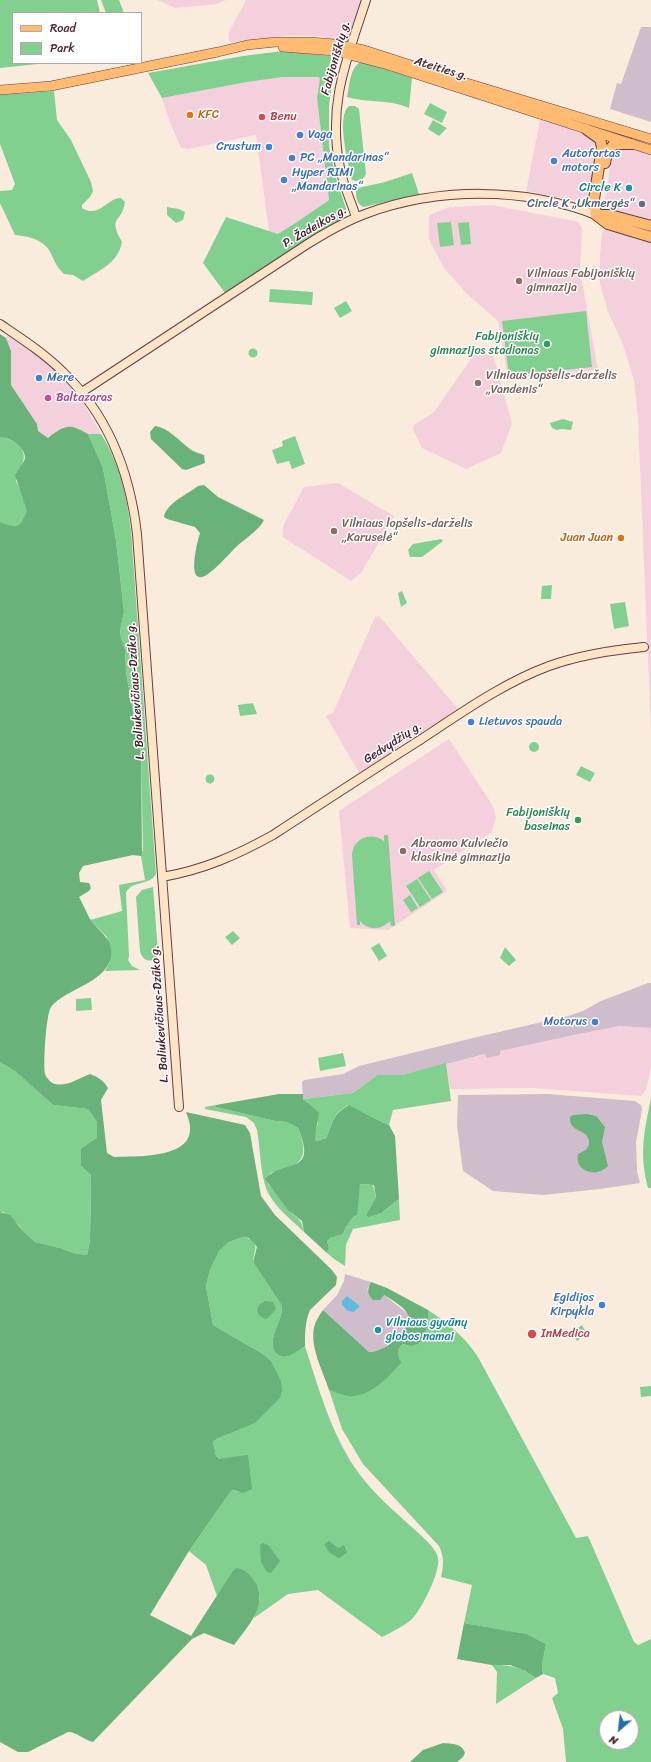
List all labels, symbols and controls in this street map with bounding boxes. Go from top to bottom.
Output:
legend [12,12,142,64]
text: Road [50,17,76,39]
street label: Fabijoniškių g. [319,19,353,97]
text: Park [50,37,75,59]
street label: Ateities g. [413,54,469,84]
place label: KFC [198,108,219,122]
marker: KFC [185,110,195,120]
place label: Benu [270,110,297,124]
marker: Benu [257,112,267,122]
place label: Vaga [308,128,332,142]
marker: Vaga [295,130,305,140]
place label: Crustum [216,140,261,154]
marker: Crustum [264,142,274,152]
place label: Autofortas motors [562,147,620,175]
place label: PC „Mandarinas“ [300,151,388,165]
marker: PC „Mandarinas“ [287,153,297,163]
marker: Autofortas motors [549,156,559,166]
place label: Hyper RIMI „Mandarinas“ [292,166,362,194]
marker: Hyper RIMI „Mandarinas“ [279,175,289,185]
place label: Circle K [579,181,621,195]
marker: Circle K [624,183,634,193]
place label: Circle K „Ukmergės“ [527,197,634,211]
marker: Circle K „Ukmergės“ [637,199,647,209]
street label: P. Žadeikos g. [280,203,350,251]
place label: Vilniaus Fabijoniškių gimnazija [527,267,635,295]
marker: Vilniaus Fabijoniškių gimnazija [514,276,524,286]
place label: Fabijoniškių gimnazijos stadionas [430,330,539,358]
marker: Fabijoniškių gimnazijos stadionas [542,339,552,349]
place label: Vilniaus lopšelis-darželis „Vandenis“ [486,369,617,397]
place label: Mere [47,371,74,385]
marker: Mere [34,373,44,383]
marker: Vilniaus lopšelis-darželis „Vandenis“ [473,378,483,388]
place label: Baltazaras [56,391,112,405]
marker: Baltazaras [43,393,53,403]
place label: Vilniaus lopšelis-darželis „Karuselė“ [342,517,473,545]
marker: Vilniaus lopšelis-darželis „Karuselė“ [329,526,339,536]
place label: Juan Juan [561,531,613,545]
marker: Juan Juan [616,533,626,543]
street label: L. Baliukevičiaus-Dzūko g. [124,622,148,760]
place label: Lietuvos spauda [479,715,562,729]
marker: Lietuvos spauda [466,717,476,727]
street label: Gedvydžių g. [361,719,425,767]
place label: Fabijoniškių baseinas [506,806,570,834]
marker: Fabijoniškių baseinas [573,815,583,825]
place label: Abraomo Kulviečio klasikinė gimnazija [411,837,511,865]
marker: Abraomo Kulviečio klasikinė gimnazija [398,846,408,856]
street label: L. Baliukevičiaus-Dzūko g. [148,945,172,1083]
place label: Motorus [544,1015,587,1029]
marker: Motorus [590,1017,600,1027]
place label: Egidijos Kirpykla [550,1291,594,1319]
marker: Egidijos Kirpykla [597,1300,607,1310]
place label: Vilniaus gyvūnų globos namai [386,1316,467,1344]
marker: Vilniaus gyvūnų globos namai [373,1325,383,1335]
place label: InMedica [541,1327,590,1341]
marker: InMedica [526,1328,538,1340]
north arrow [599,1710,639,1750]
text: N [606,1730,621,1750]

